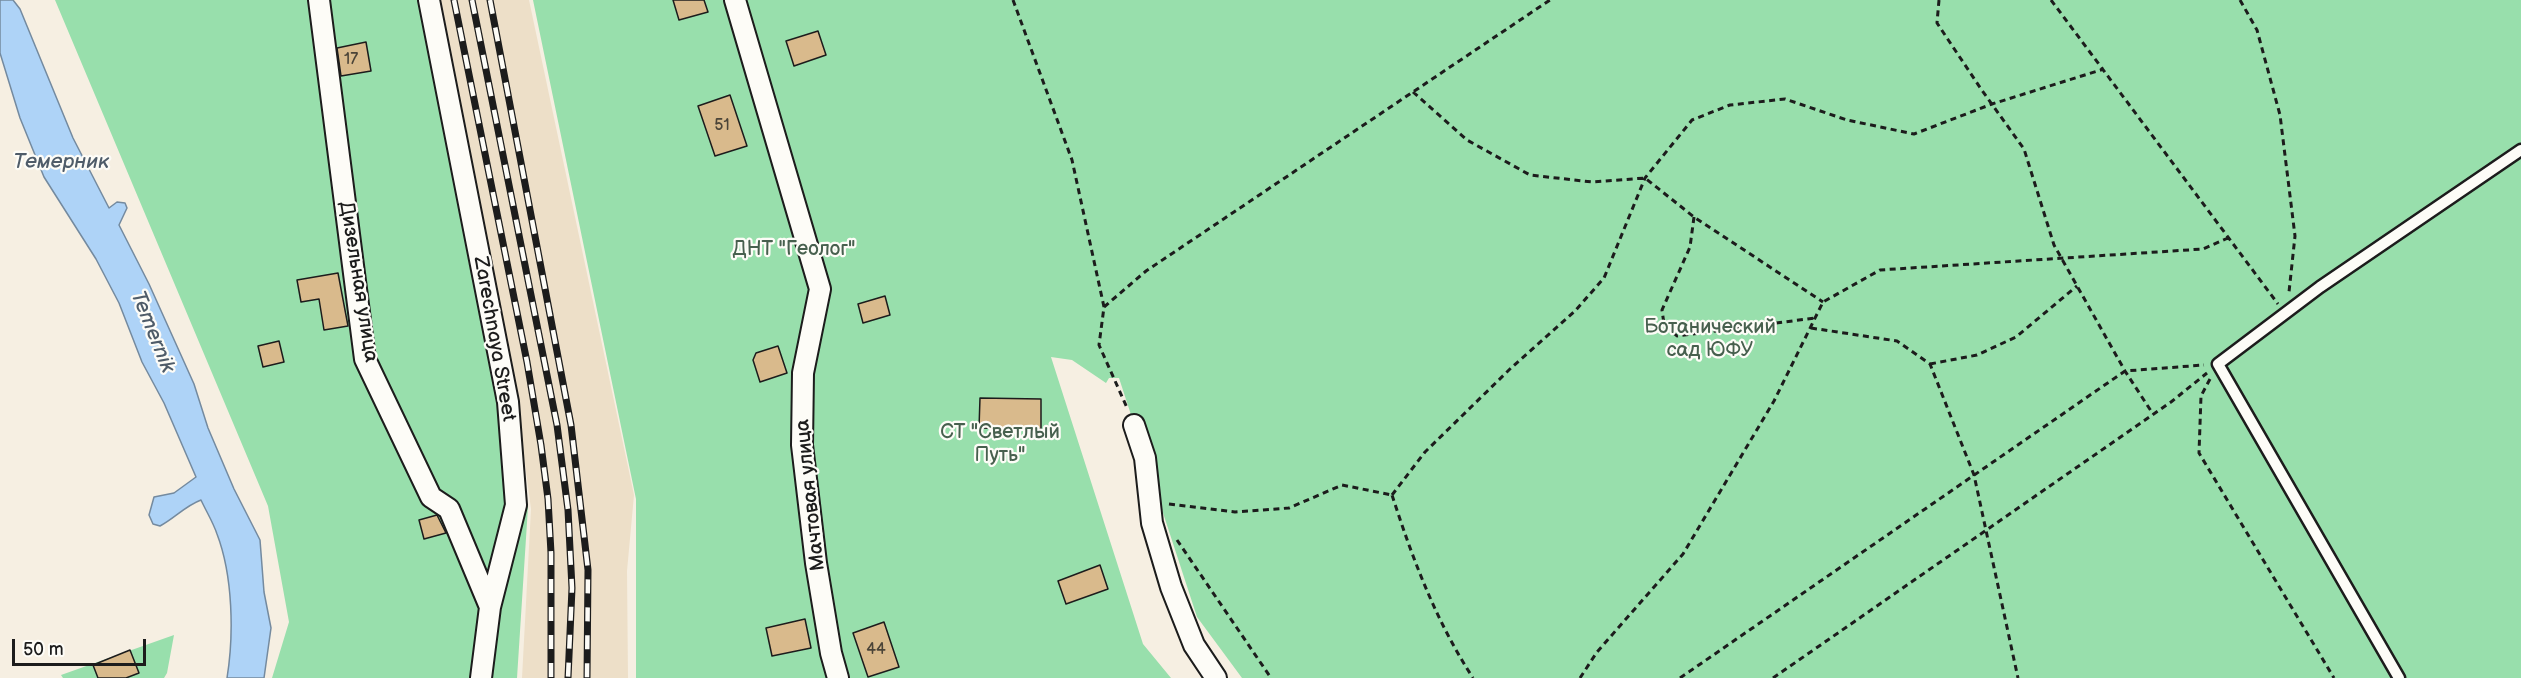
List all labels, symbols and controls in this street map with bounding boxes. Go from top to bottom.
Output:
house number: 17 [344,50,358,70]
house number: 51 [714,116,730,136]
water label: Темерник [13,150,109,176]
street label: Дизельная улица [333,200,383,364]
park label: ДНТ "Геолог" [733,238,855,262]
street label: Zarechnaya Street [468,255,520,423]
water label: Temernik [124,288,180,376]
park label: Ботанический сад ЮФУ [1644,316,1776,363]
street label: Мачтовая улица [791,418,831,572]
park label: СТ "Светлый Путь" [940,421,1060,468]
scale bar [15,627,148,665]
text: 50 m [23,639,64,660]
house number: 44 [866,640,886,660]

